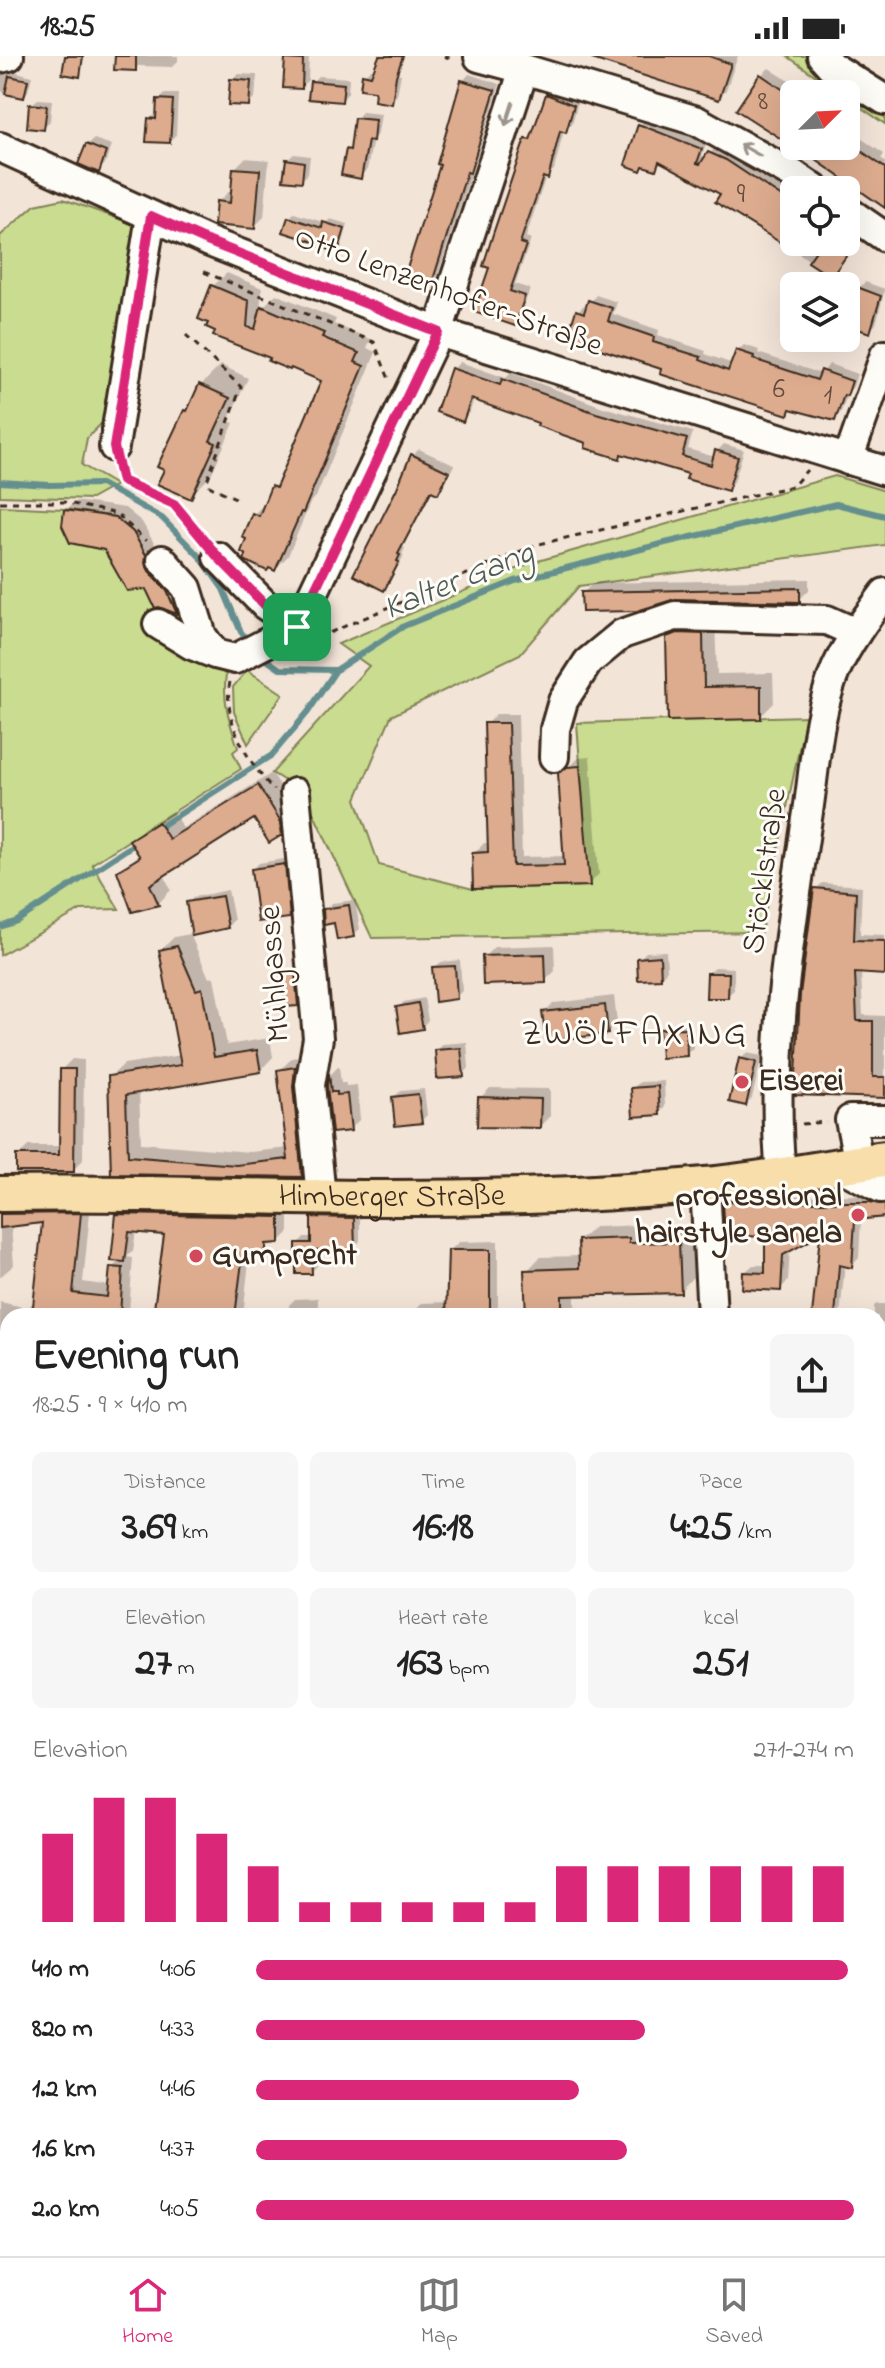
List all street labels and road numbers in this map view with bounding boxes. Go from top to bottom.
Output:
street label: Otto Lenzenhofer-Straße [287,215,609,371]
street label: Stöcklstraße [731,784,801,957]
street label: Mühlgasse [248,903,304,1044]
street label: Himberger Straße [278,1173,506,1222]

